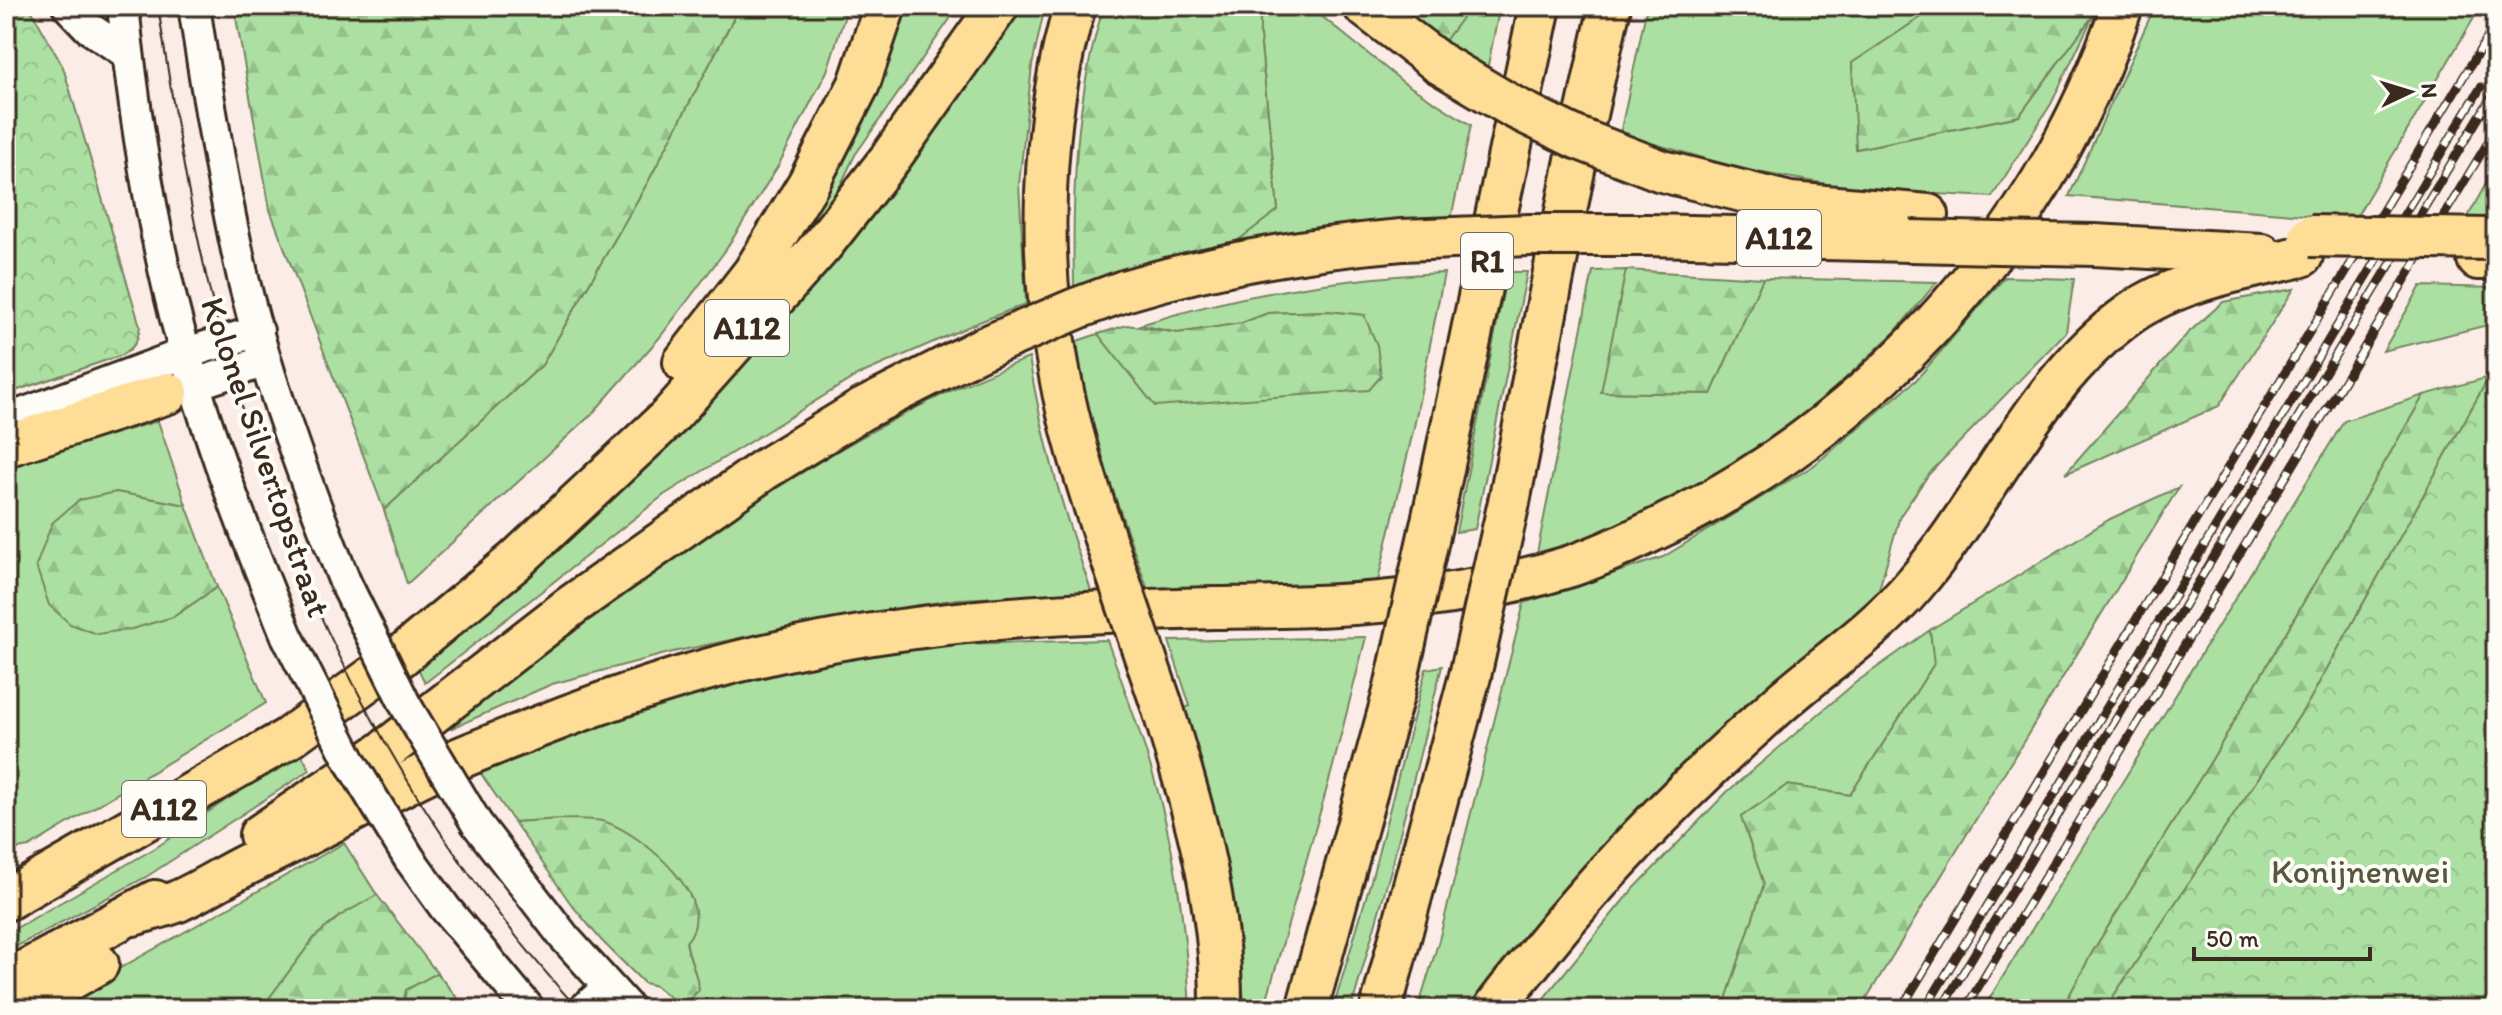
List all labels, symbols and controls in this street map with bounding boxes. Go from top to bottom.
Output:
north arrow [2370,52,2450,132]
text: N [2415,82,2443,99]
road number: A112 [1737,210,1821,266]
road number: R1 [1461,233,1513,289]
street label: Kolonel Silvertopstraat [192,292,340,622]
road number: A112 [705,300,789,356]
road number: A112 [122,781,206,837]
park label: Konijnenwei [2271,851,2449,892]
scale bar [2194,911,2370,961]
text: 50 m [2206,924,2259,953]

